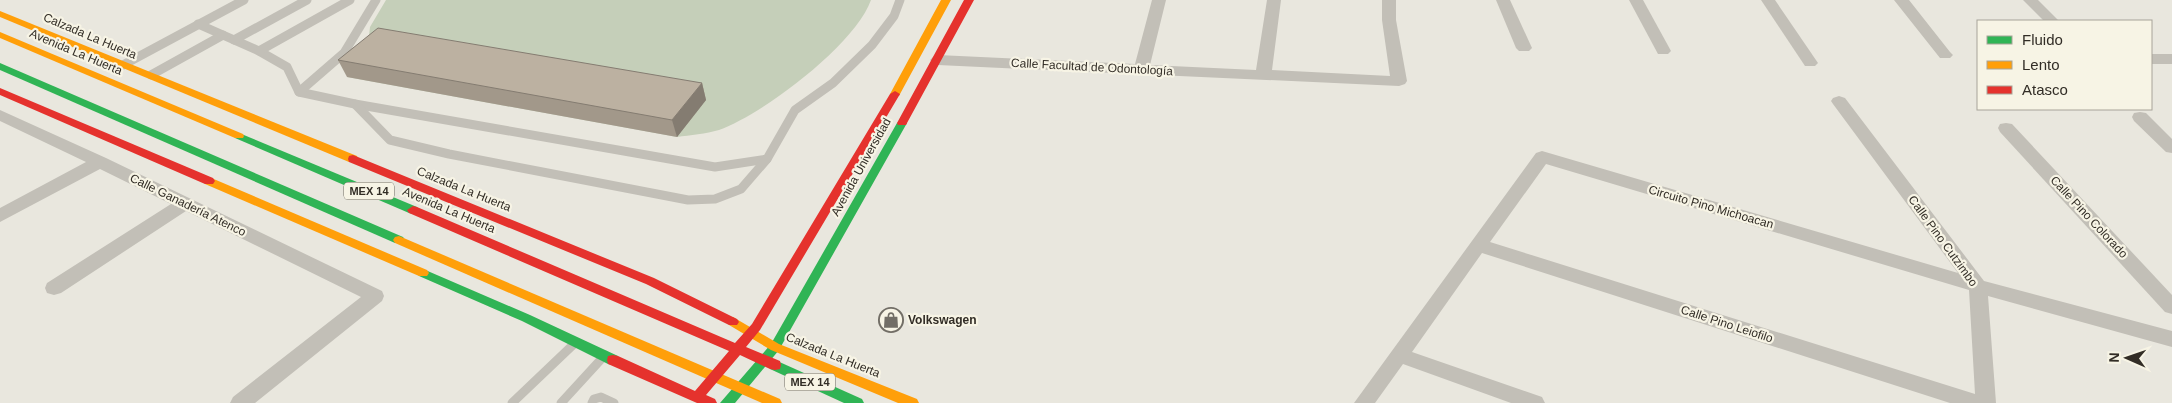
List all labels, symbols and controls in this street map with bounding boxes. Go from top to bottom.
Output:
street label: Calzada La Huerta [41,10,139,62]
legend [1977,20,2152,110]
street label: Avenida La Huerta [28,26,125,78]
text: Fluido [2022,31,2063,48]
street label: Calle Facultad de Odontología [1011,56,1174,78]
text: Lento [2022,56,2060,73]
text: Atasco [2022,81,2068,98]
street label: Avenida Universidad [828,116,894,218]
street label: Calzada La Huerta [415,164,513,214]
street label: Calle Ganadería Atenco [128,171,249,239]
street label: Calle Pino Colorado [2047,173,2131,261]
road number: MEX 14 [344,182,394,200]
street label: Circuito Pino Michoacan [1647,182,1775,232]
street label: Avenida La Huerta [401,184,498,236]
street label: Calle Pino Cutzimbo [1905,193,1981,289]
street label: Calle Pino Leiofilo [1679,303,1775,346]
shop icon: Volkswagen [878,307,904,333]
place label: Volkswagen [908,313,976,327]
street label: Calzada La Huerta [784,330,882,380]
north arrow [2102,333,2152,383]
text: N [2106,352,2122,363]
road number: MEX 14 [785,374,835,391]

